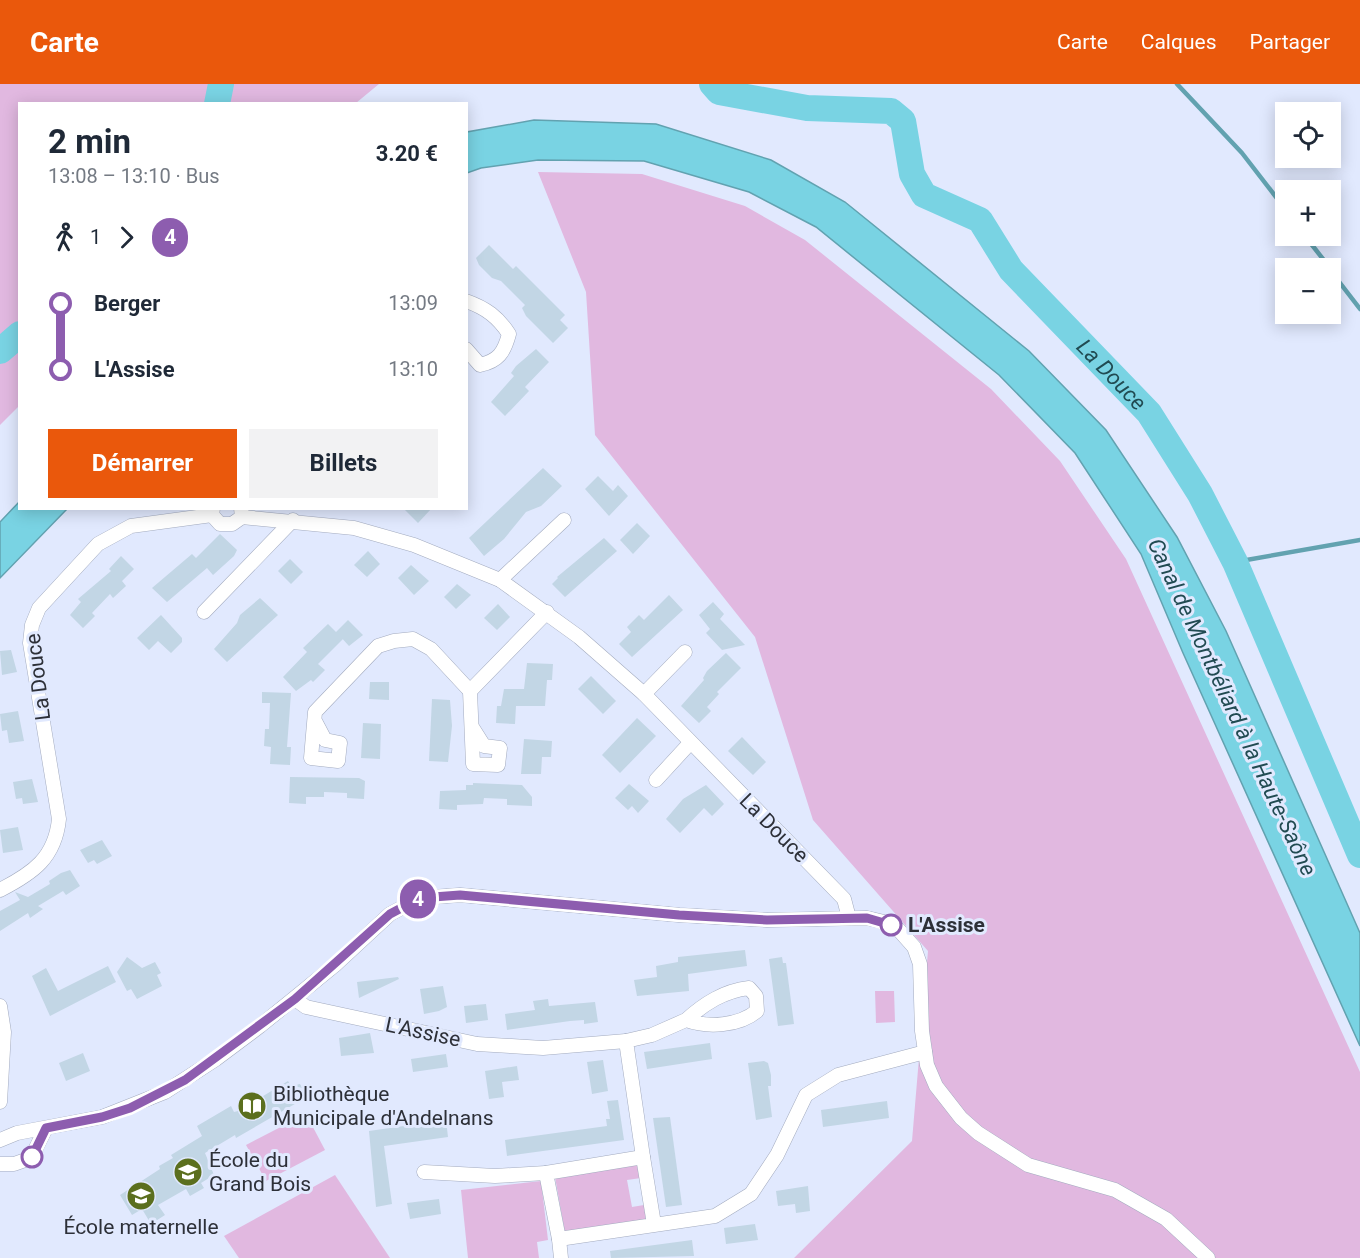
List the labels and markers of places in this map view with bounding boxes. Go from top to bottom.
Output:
place label: L'Assise [908,913,985,937]
marker: L'Assise [880,914,902,936]
place label: Bibliothèque Municipale d'Andelnans [273,1082,494,1130]
library icon: Bibliothèque Municipale d'Andelnans [236,1090,268,1122]
unlabelled marker [21,1146,43,1168]
place label: École du Grand Bois [209,1148,311,1196]
school or university icon: École du Grand Bois [172,1156,204,1188]
school or university icon: École maternelle [125,1180,157,1212]
place label: École maternelle [63,1215,219,1239]

